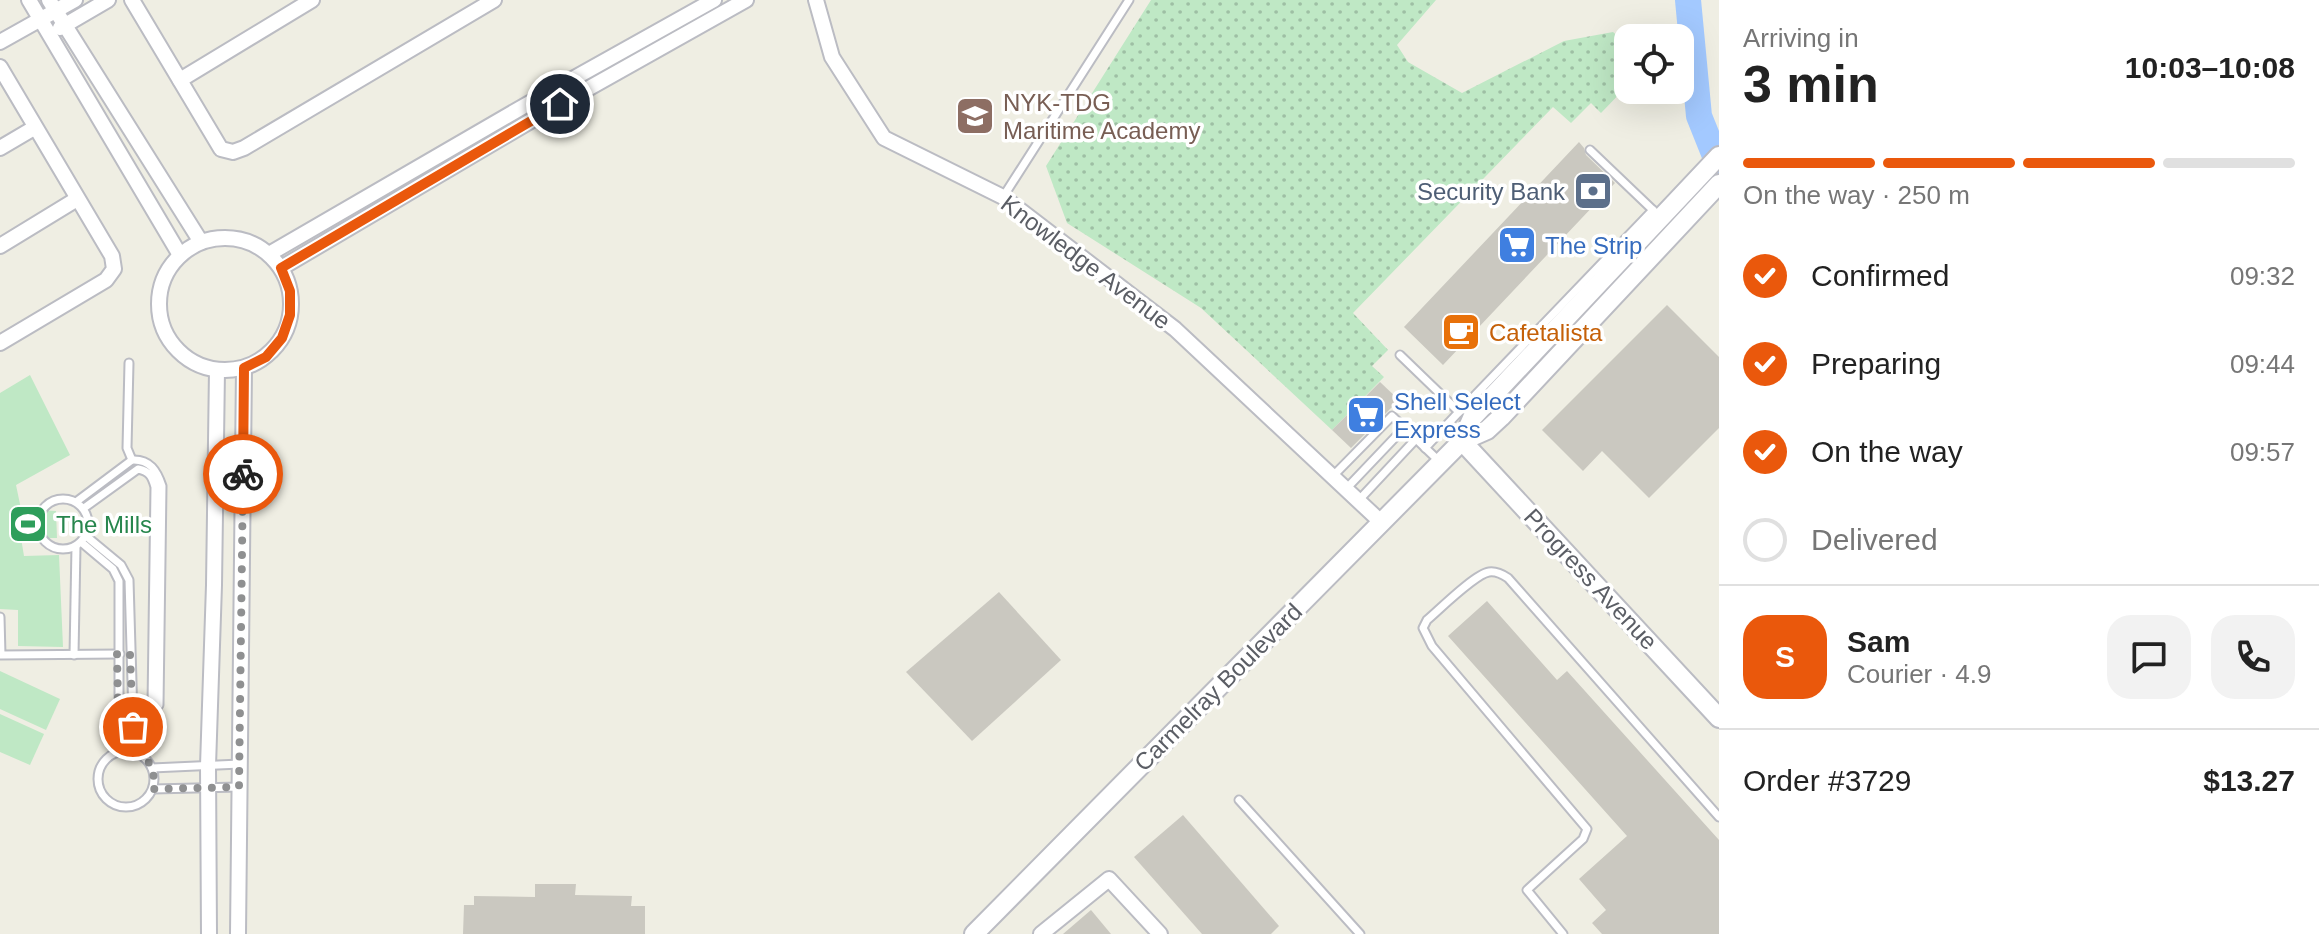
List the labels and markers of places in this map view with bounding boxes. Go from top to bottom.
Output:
pin [526,70,594,138]
place label: NYK-TDG Maritime Academy [1003,89,1200,144]
school or university icon: NYK-TDG Maritime Academy [954,95,996,137]
bank icon: Security Bank [1572,170,1614,212]
place label: Security Bank [1417,178,1566,205]
supermarket icon: The Strip [1496,224,1538,266]
place label: The Strip [1545,232,1642,259]
cafe icon: Cafetalista [1440,311,1482,353]
place label: Cafetalista [1489,319,1603,346]
place label: Shell Select Express [1394,388,1521,443]
supermarket icon: Shell Select Express [1345,394,1387,436]
sports icon: The Mills [7,503,49,545]
place label: The Mills [56,511,152,538]
pin [99,693,167,761]

